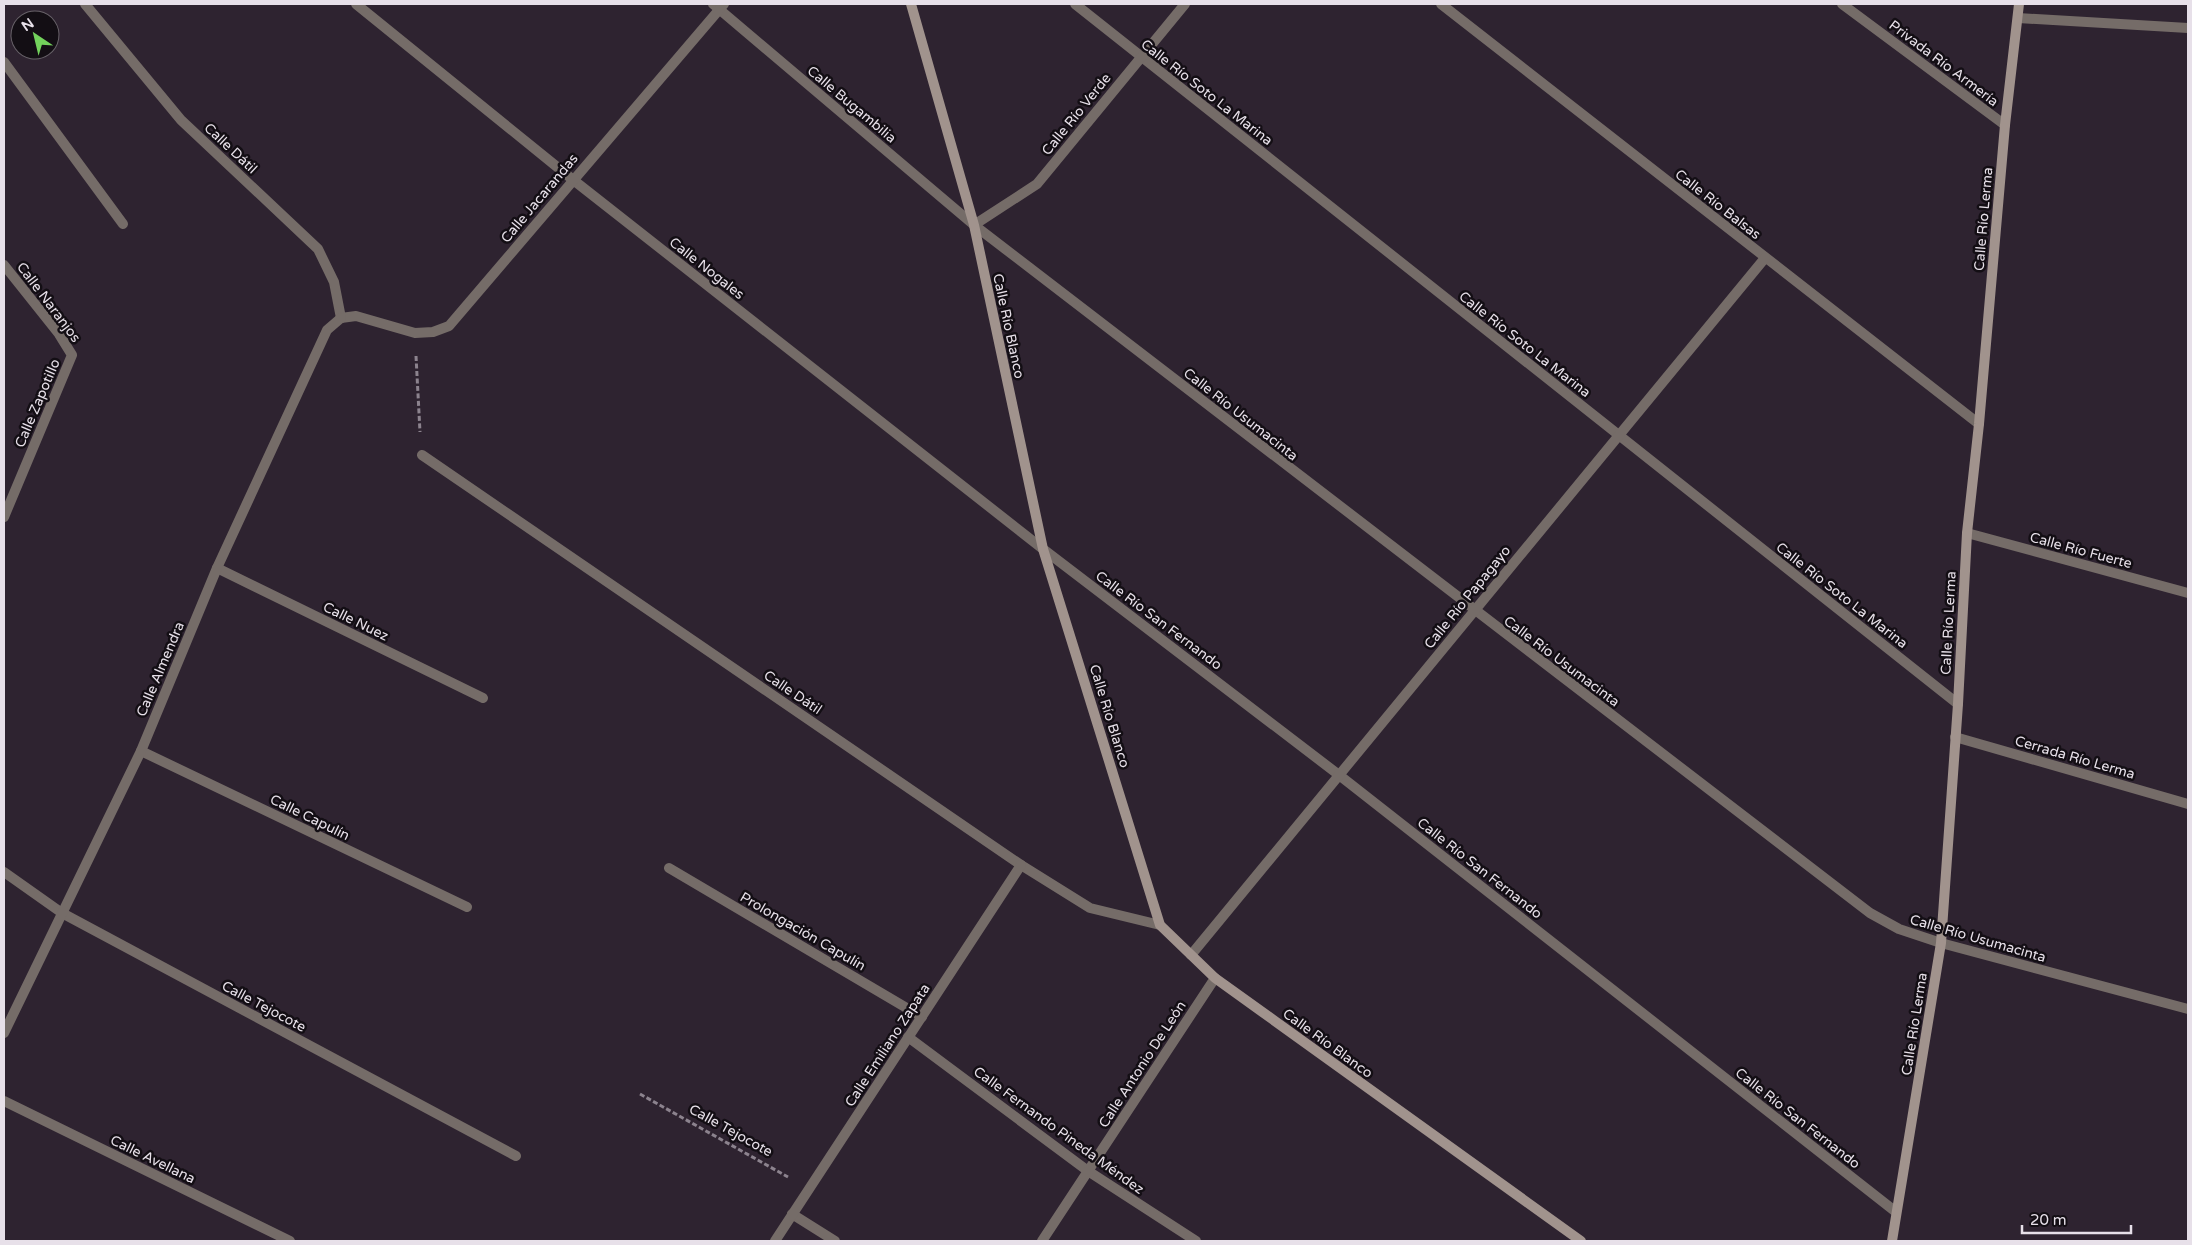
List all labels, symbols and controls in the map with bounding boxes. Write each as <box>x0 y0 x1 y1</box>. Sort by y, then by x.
north arrow <box>10 10 60 60</box>
text: N <box>18 15 37 35</box>
street label: Privada Río Armería <box>1886 17 2002 110</box>
street label: Calle Río Soto La Marina <box>1137 36 1276 149</box>
street label: Calle Bugambilia <box>804 62 900 147</box>
street label: Calle Río Verde <box>1038 70 1115 159</box>
street label: Calle Dátil <box>201 119 261 177</box>
street label: Calle Jacarandas <box>497 150 582 246</box>
street label: Calle Río Balsas <box>1671 166 1764 243</box>
street label: Calle Río Lerma <box>1971 167 1996 271</box>
street label: Calle Nogales <box>666 234 748 303</box>
street label: Calle Naranjos <box>13 259 84 346</box>
street label: Calle Río Blanco <box>989 272 1028 380</box>
street label: Calle Río Soto La Marina <box>1455 288 1594 401</box>
street label: Calle Zapotillo <box>11 356 64 450</box>
street label: Calle Río Usumacinta <box>1180 364 1301 464</box>
street label: Calle Río Fuerte <box>2028 529 2134 572</box>
street label: Calle Río Soto La Marina <box>1772 539 1911 652</box>
street label: Calle Río Papagayo <box>1421 542 1514 652</box>
street label: Calle Río San Fernando <box>1092 567 1225 673</box>
street label: Calle Río Lerma <box>1937 571 1960 675</box>
street label: Calle Nuez <box>320 598 391 645</box>
street label: Calle Río Usumacinta <box>1500 612 1623 711</box>
street label: Calle Almendra <box>133 619 188 719</box>
street label: Calle Río Blanco <box>1086 662 1133 770</box>
street label: Calle Dátil <box>760 667 825 718</box>
street label: Cerrada Río Lerma <box>2013 732 2137 783</box>
street label: Calle Capulín <box>267 791 352 844</box>
street label: Calle Río San Fernando <box>1414 814 1546 922</box>
street label: Prolongación Capulín <box>737 889 869 974</box>
street label: Calle Río Usumacinta <box>1908 911 2048 966</box>
street label: Calle Río Lerma <box>1898 971 1931 1077</box>
street label: Calle Tejocote <box>219 977 309 1036</box>
street label: Calle Emiliano Zapata <box>841 981 934 1110</box>
street label: Calle Antonio De León <box>1095 998 1190 1131</box>
street label: Calle Río Blanco <box>1279 1005 1376 1082</box>
street label: Calle Fernando Pineda Méndez <box>970 1063 1147 1198</box>
street label: Calle Río San Fernando <box>1732 1064 1864 1172</box>
street label: Calle Tejocote <box>686 1101 776 1160</box>
street label: Calle Avellana <box>107 1132 198 1187</box>
scale bar <box>2022 1202 2131 1234</box>
text: 20 m <box>2030 1211 2067 1229</box>

